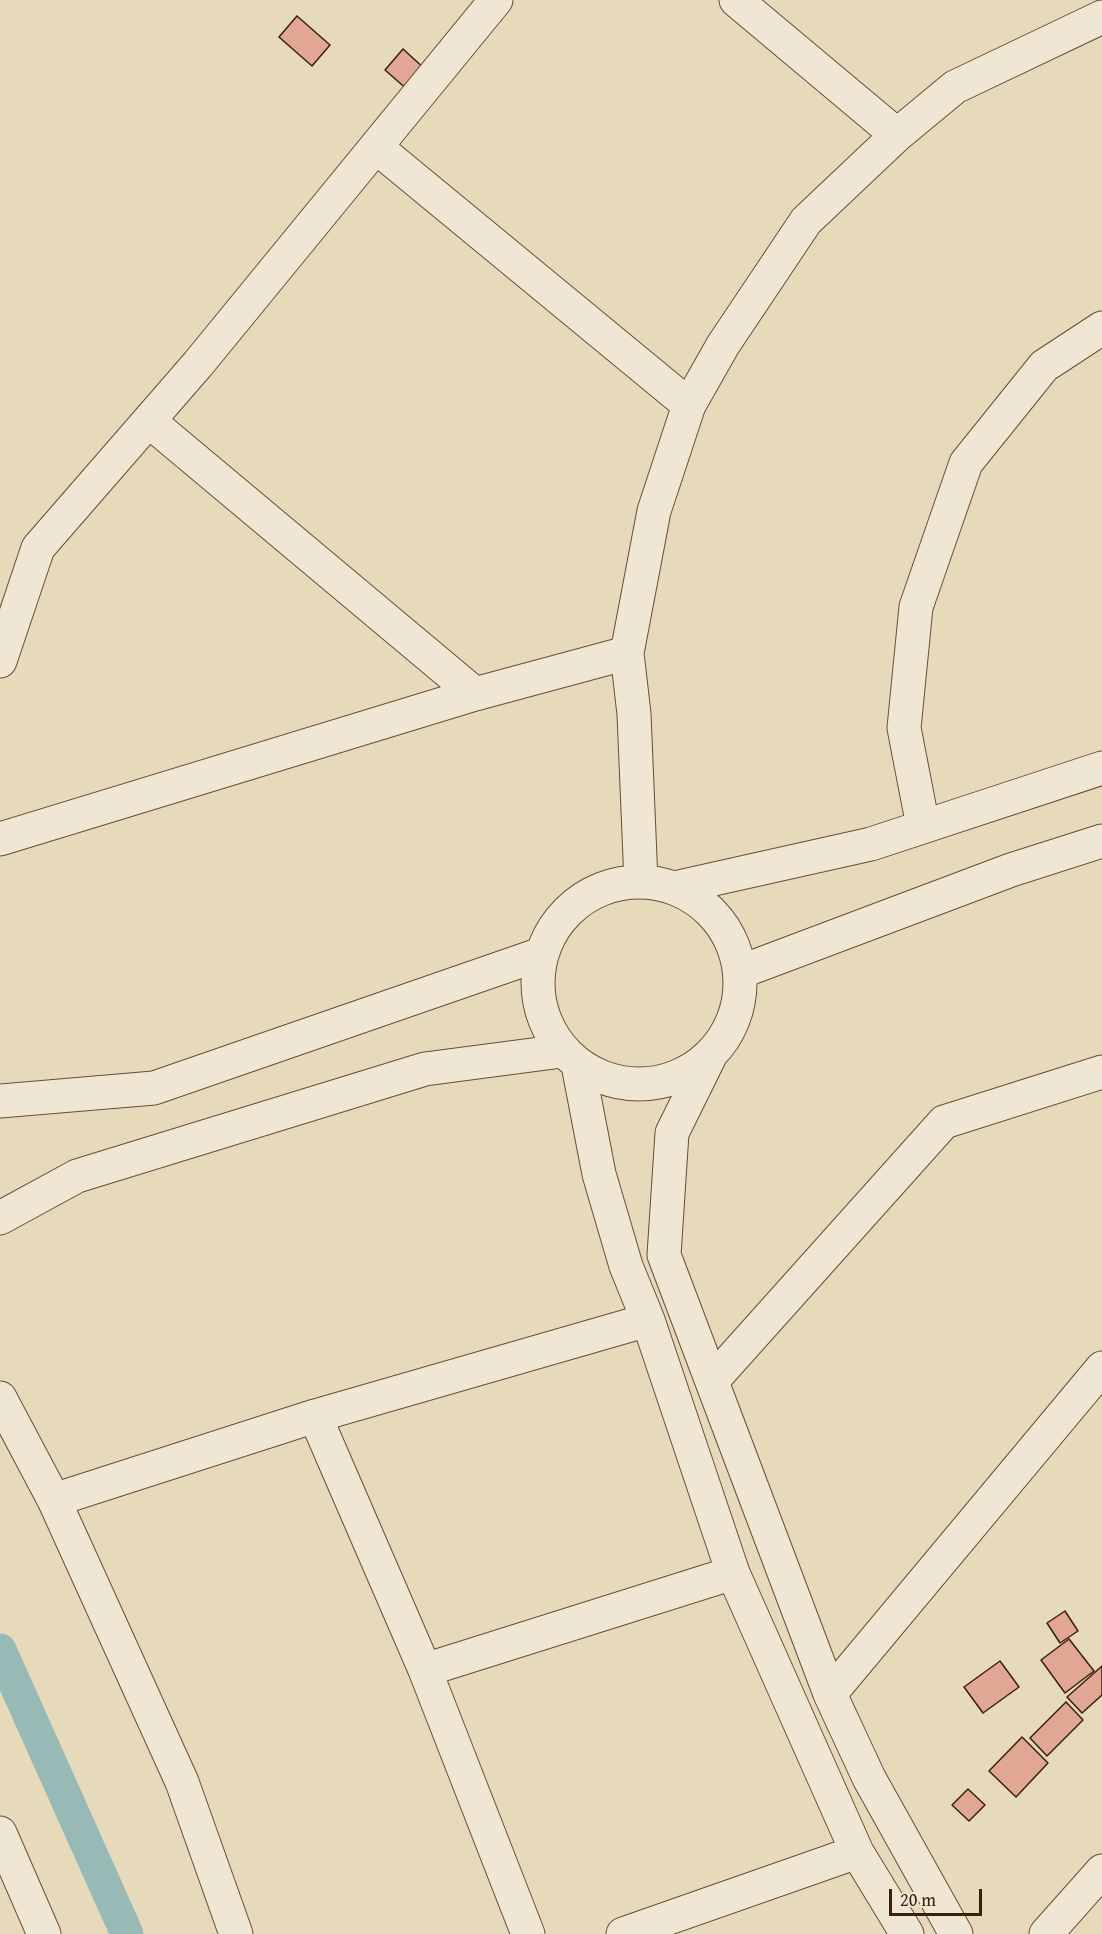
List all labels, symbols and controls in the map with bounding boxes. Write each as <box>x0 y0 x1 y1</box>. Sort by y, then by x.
scale bar <box>892 1877 985 1915</box>
text: 20 m <box>900 1886 936 1913</box>

